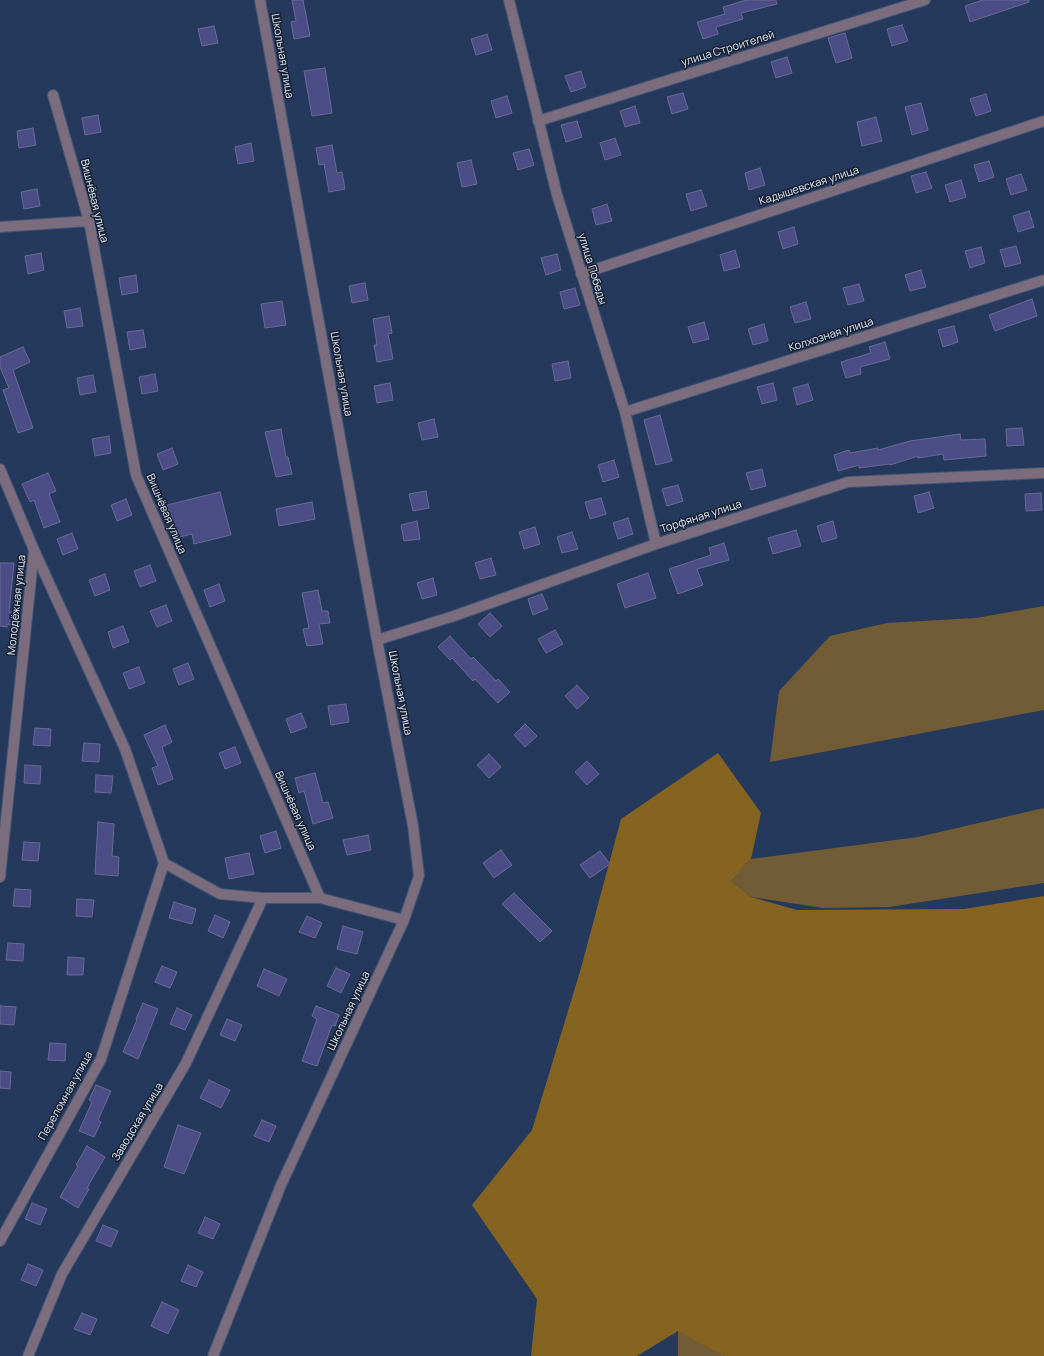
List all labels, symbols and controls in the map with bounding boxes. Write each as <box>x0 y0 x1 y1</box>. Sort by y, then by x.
street label: Школьная улица <box>268 13 296 99</box>
street label: улица Строителей <box>680 29 776 69</box>
street label: Вишнёвая улица <box>77 158 111 244</box>
street label: Кадышевская улица <box>757 164 861 208</box>
street label: улица Победы <box>575 232 609 306</box>
street label: Колхозная улица <box>787 315 875 355</box>
street label: Школьная улица <box>327 331 355 417</box>
street label: Вишнёвая улица <box>143 472 189 556</box>
street label: Торфяная улица <box>659 498 743 536</box>
street label: Молодёжная улица <box>5 554 29 656</box>
street label: Школьная улица <box>385 650 415 736</box>
street label: Вишнёвая улица <box>272 769 318 853</box>
street label: Школьная улица <box>325 969 373 1053</box>
street label: Переломная улица <box>36 1049 96 1143</box>
street label: Заводская улица <box>110 1081 166 1163</box>

